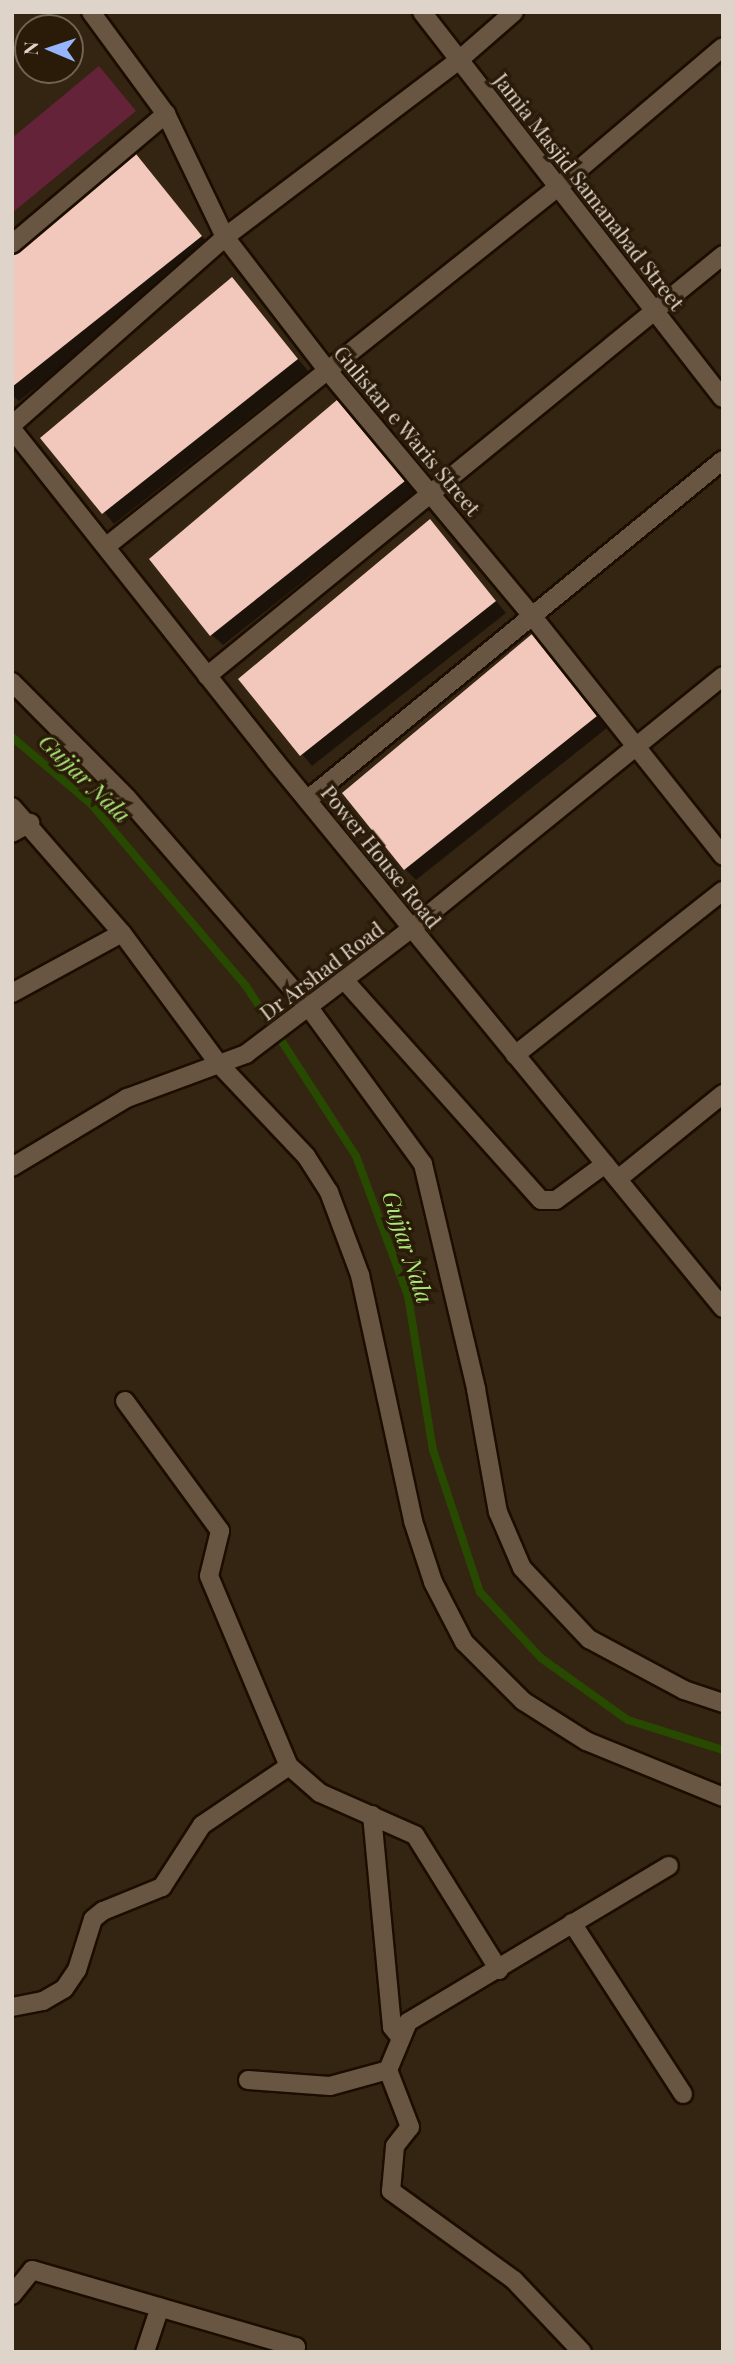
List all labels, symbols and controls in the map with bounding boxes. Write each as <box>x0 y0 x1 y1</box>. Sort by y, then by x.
north arrow <box>14 14 84 84</box>
text: N <box>17 41 43 56</box>
street label: Jamia Masjid Samanabad Street <box>489 67 691 315</box>
street label: Gulistan e Waris Street <box>329 340 487 520</box>
water label: Gujjar Nala <box>34 728 136 828</box>
street label: Power House Road <box>317 779 447 933</box>
street label: Dr Arshad Road <box>254 915 388 1025</box>
water label: Gujjar Nala <box>377 1187 439 1307</box>

